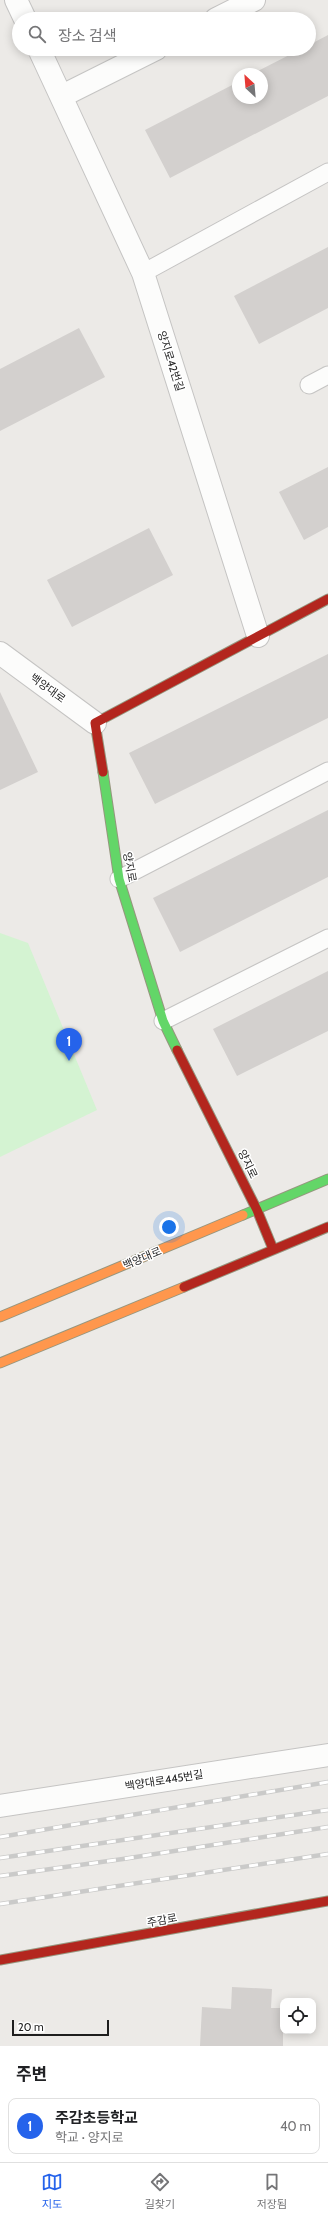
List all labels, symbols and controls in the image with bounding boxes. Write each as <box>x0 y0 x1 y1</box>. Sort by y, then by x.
search box <box>12 12 316 56</box>
icon: search <box>26 23 48 45</box>
text: 장소 검색 <box>58 27 117 45</box>
north arrow <box>232 68 268 104</box>
street label: 양지로42번길 <box>155 329 187 393</box>
street label: 백양대로 <box>28 670 68 706</box>
street label: 양지로 <box>120 851 140 883</box>
pin: 1 <box>56 1028 82 1061</box>
street label: 양지로 <box>235 1147 261 1181</box>
your location <box>159 1217 179 1237</box>
street label: 백양대로 <box>121 1244 163 1272</box>
street label: 백양대로445번길 <box>124 1767 204 1793</box>
street label: 주감로 <box>146 1910 178 1930</box>
map controls <box>280 1998 316 2034</box>
button: locate <box>280 1998 316 2034</box>
scale bar <box>12 2018 109 2037</box>
text: 20 m <box>18 2020 44 2034</box>
text: 주변 <box>16 2064 47 2084</box>
text: 주감초등학교 <box>55 2109 138 2127</box>
text: 1 <box>28 2118 32 2134</box>
text: 40 m <box>280 2118 311 2134</box>
text: 학교 · 양지로 <box>55 2129 124 2145</box>
tab: 지도 <box>41 2171 63 2211</box>
tab: 길찾기 <box>145 2171 175 2211</box>
tab: 저장됨 <box>257 2171 287 2211</box>

